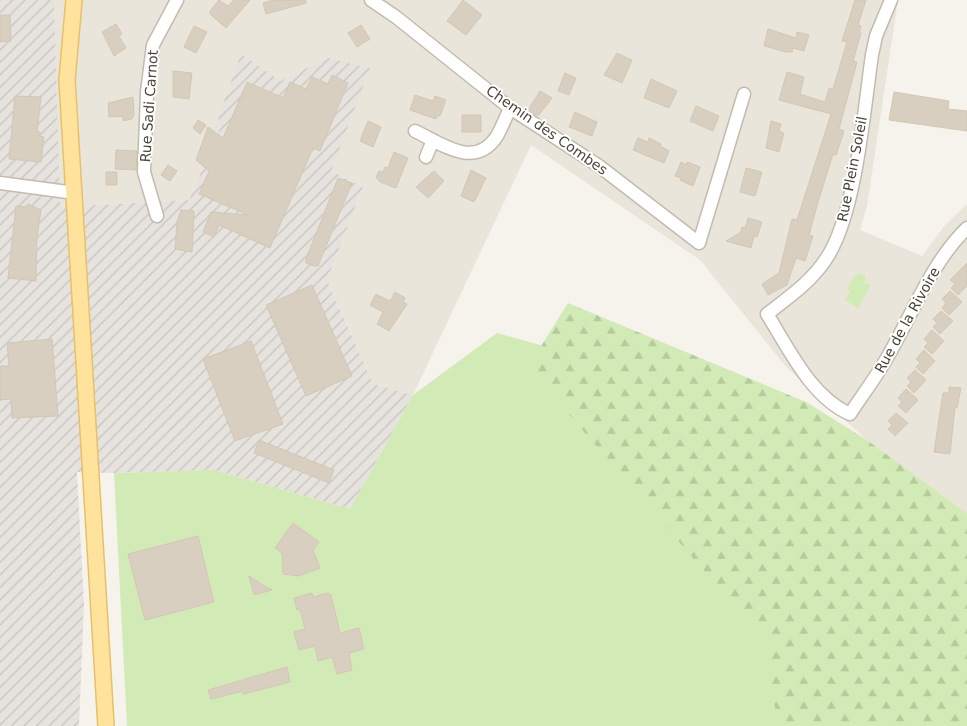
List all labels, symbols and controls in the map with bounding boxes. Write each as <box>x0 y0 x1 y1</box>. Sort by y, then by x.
street label: Rue Sadi Carnot <box>137 49 161 163</box>
street label: Chemin des Combes <box>483 82 611 178</box>
street label: Rue Plein Soleil <box>834 115 870 223</box>
street label: Rue de la Rivoire <box>871 264 943 376</box>

